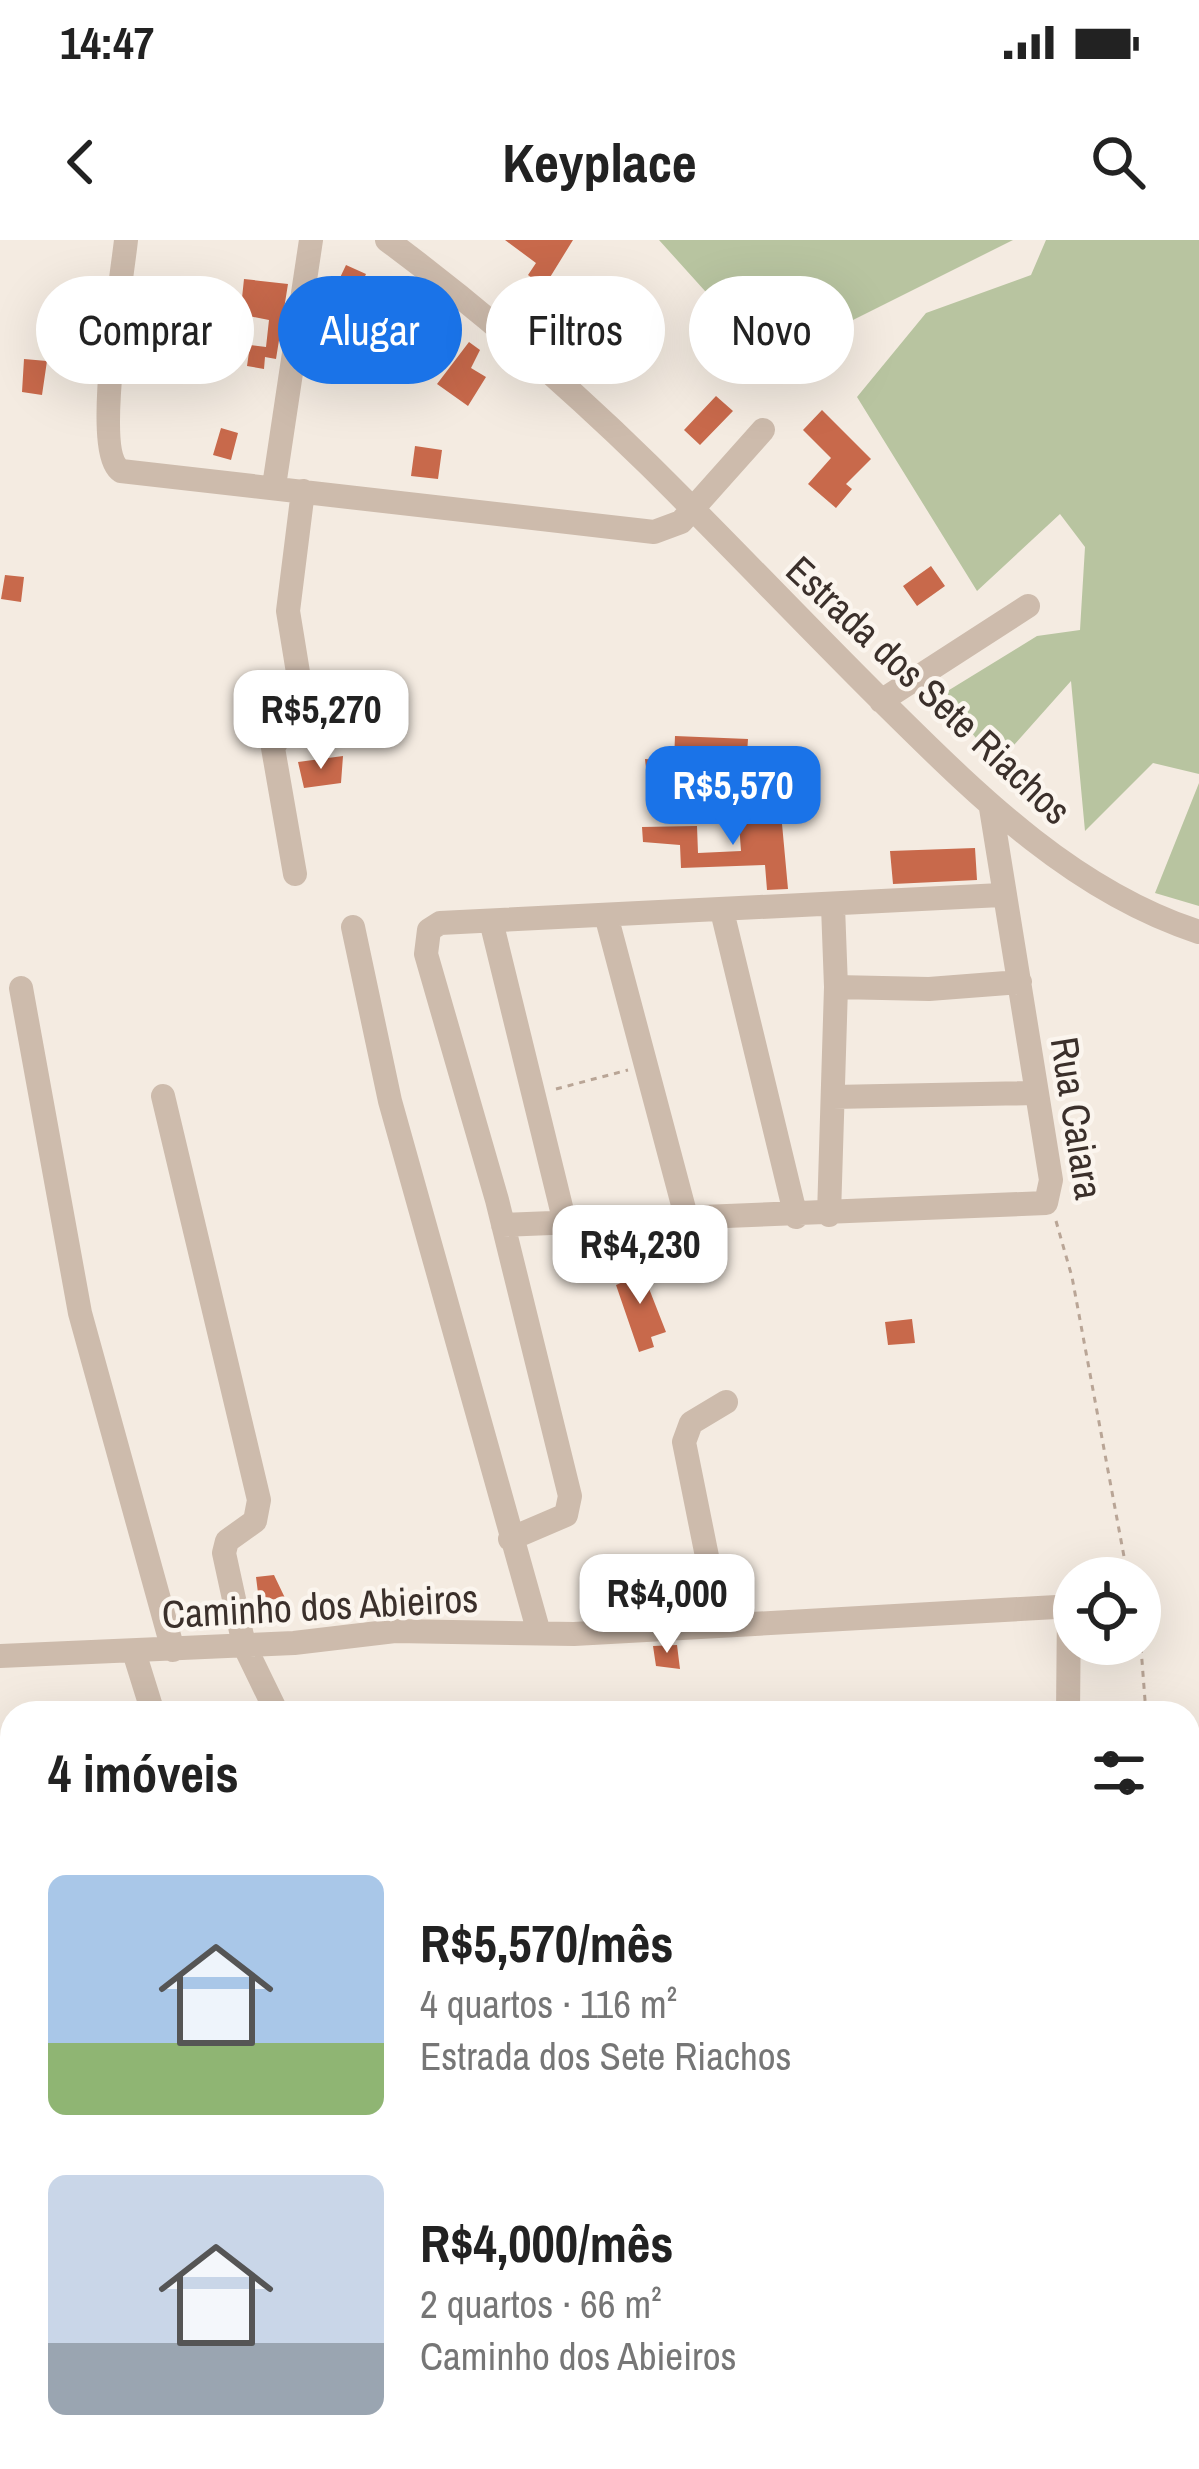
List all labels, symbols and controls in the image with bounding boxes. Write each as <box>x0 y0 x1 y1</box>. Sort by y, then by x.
text: 14:47 <box>60 12 154 73</box>
text: Keyplace <box>502 126 697 199</box>
icon: back <box>48 129 114 195</box>
icon: search <box>1085 129 1151 195</box>
chip: Comprar <box>36 276 254 384</box>
chip: Alugar <box>278 276 462 384</box>
chip: Filtros <box>486 276 665 384</box>
chip: Novo <box>689 276 854 384</box>
street label: Estrada dos Sete Riachos <box>775 544 1083 836</box>
pin: R$5,270 <box>210 670 432 772</box>
text: R$5,270 <box>261 683 381 735</box>
pin: R$5,570 <box>622 746 844 848</box>
text: R$5,570 <box>673 759 793 811</box>
street label: Rua Caiara <box>1039 1033 1116 1203</box>
pin: R$4,230 <box>529 1205 751 1307</box>
text: R$4,230 <box>580 1218 700 1270</box>
pin: R$4,000 <box>556 1554 778 1656</box>
map controls <box>1053 1557 1161 1665</box>
button: locate <box>1053 1557 1161 1665</box>
text: R$4,000 <box>607 1567 727 1619</box>
street label: Caminho dos Abieiros <box>161 1572 479 1640</box>
text: 4 imóveis <box>48 1739 239 1808</box>
icon: filters <box>1086 1740 1152 1806</box>
text: R$5,570/mês <box>420 1909 673 1978</box>
icon: home <box>144 1923 288 2067</box>
text: 4 quartos · 116 m² <box>420 1978 677 2030</box>
text: Estrada dos Sete Riachos <box>420 2030 792 2082</box>
text: R$4,000/mês <box>420 2209 673 2278</box>
icon: home <box>144 2223 288 2367</box>
text: 2 quartos · 66 m² <box>420 2278 662 2330</box>
text: Caminho dos Abieiros <box>420 2330 736 2382</box>

